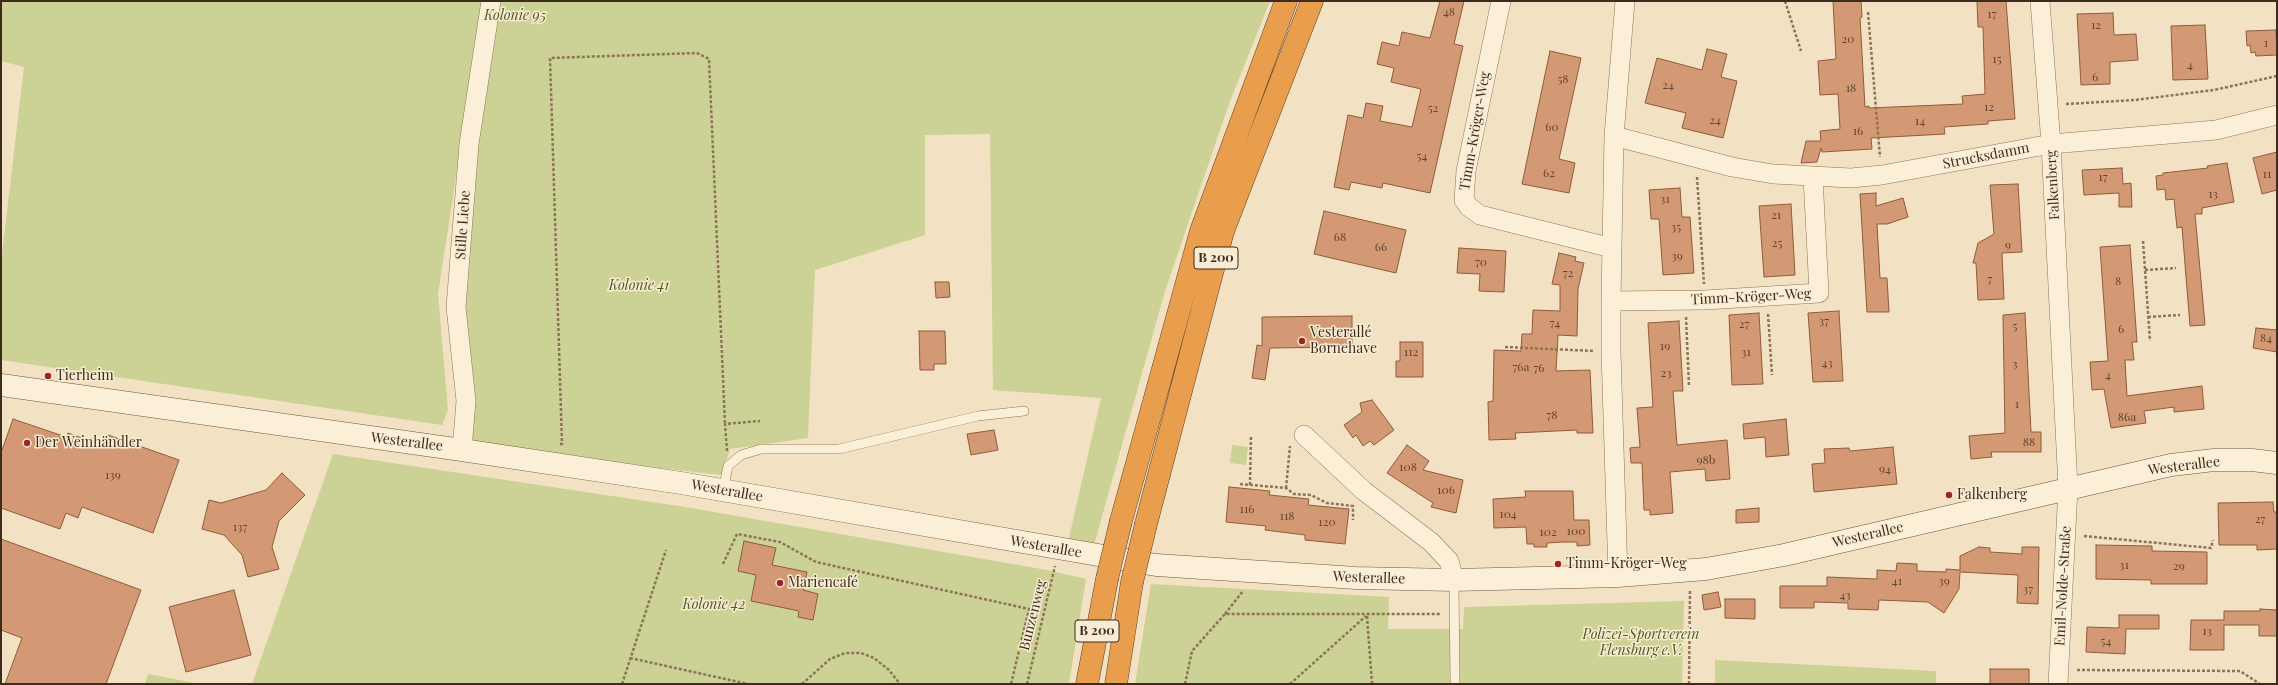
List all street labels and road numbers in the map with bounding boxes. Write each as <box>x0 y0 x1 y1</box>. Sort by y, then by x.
street label: Timm-Kröger-Weg <box>1456 70 1494 192</box>
street label: Strucksdamm <box>1941 139 2031 173</box>
street label: Falkenberg <box>2043 150 2063 220</box>
street label: Stille Liebe <box>452 190 474 260</box>
road number: B 200 <box>1194 247 1238 269</box>
street label: Timm-Kröger-Weg <box>1690 285 1812 309</box>
street label: Westerallee <box>370 429 444 455</box>
street label: Westerallee <box>2147 453 2221 479</box>
street label: Westerallee <box>690 476 764 506</box>
street label: Westerallee <box>1831 519 1905 551</box>
street label: Emil-Nolde-Straße <box>2051 526 2075 646</box>
street label: Westerallee <box>1009 532 1083 562</box>
street label: Westerallee <box>1333 568 1405 588</box>
street label: Bunzenweg <box>1016 578 1050 652</box>
road number: B 200 <box>1075 620 1119 642</box>

